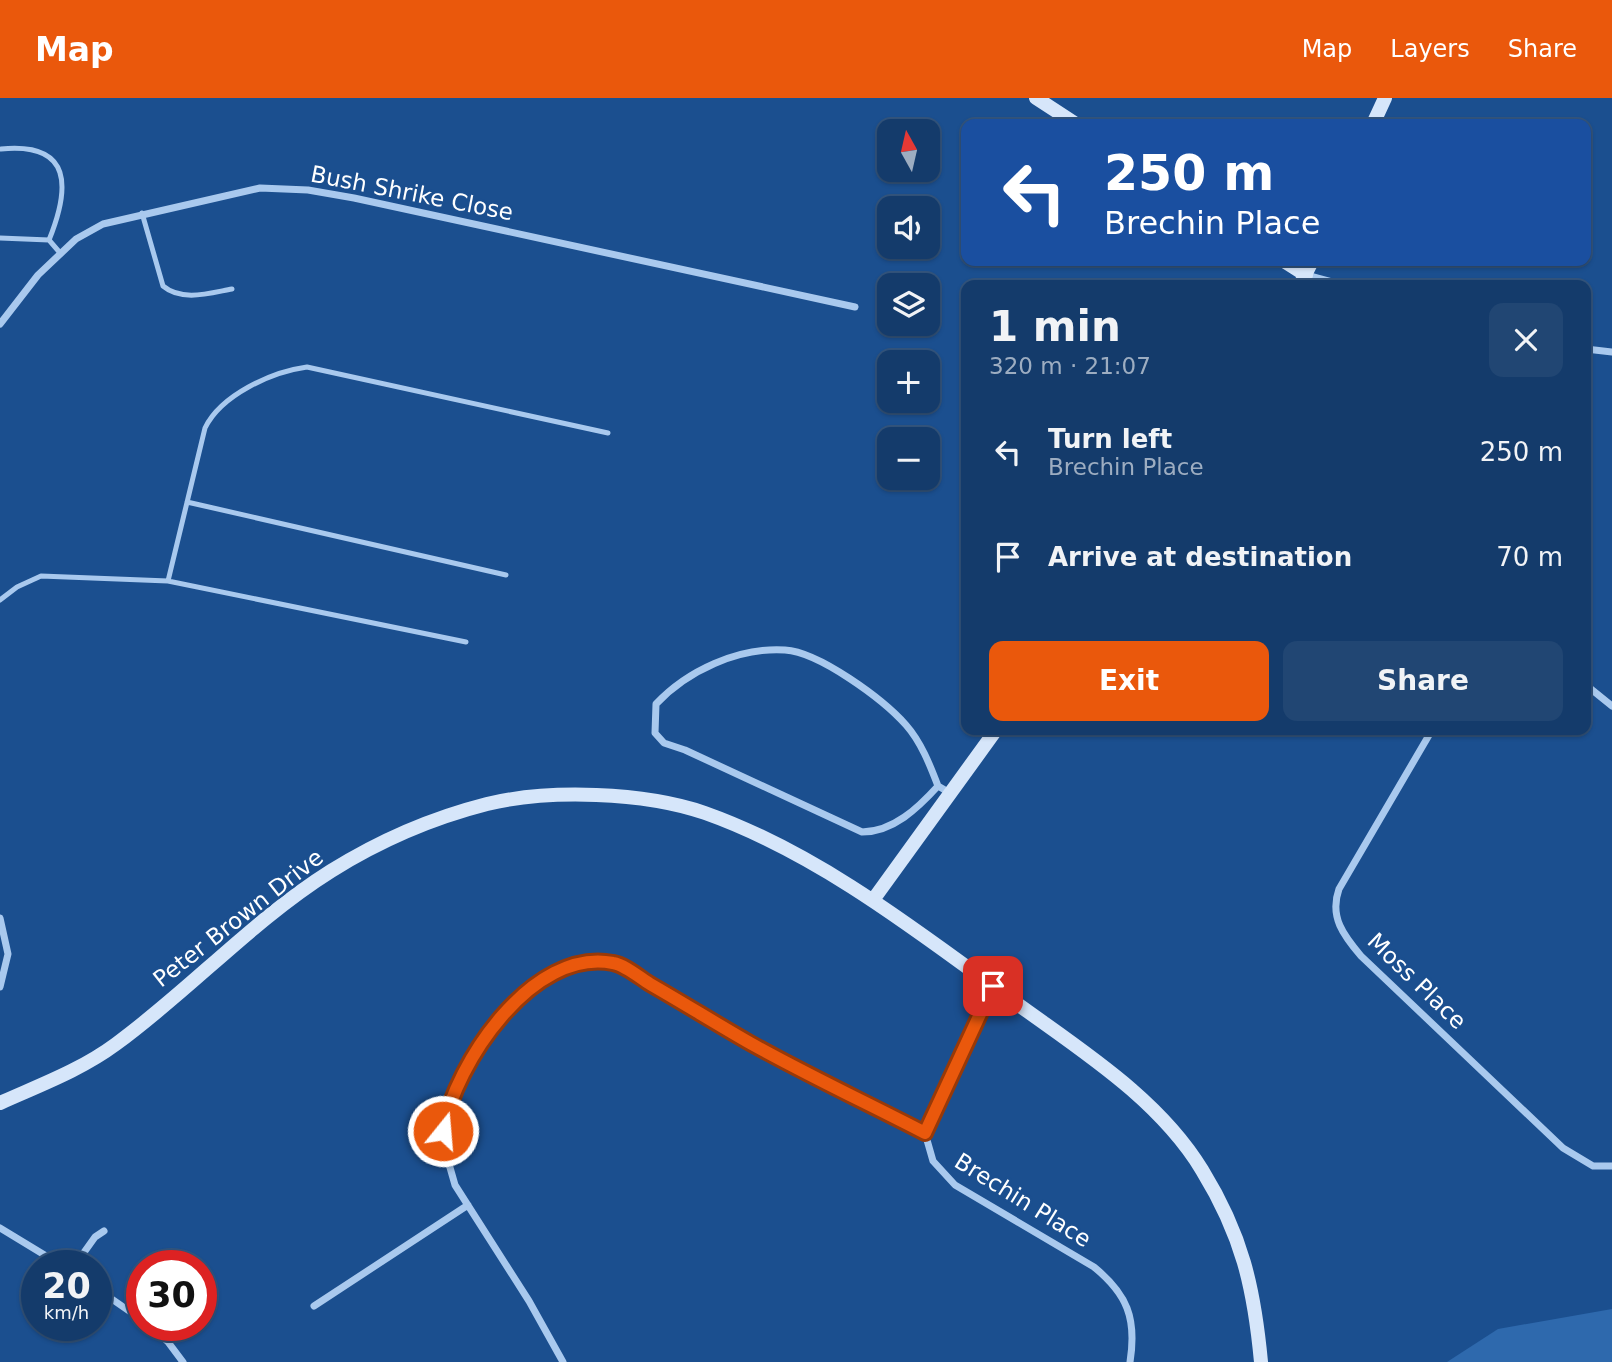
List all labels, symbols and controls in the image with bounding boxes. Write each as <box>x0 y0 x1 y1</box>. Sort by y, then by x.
text: Map <box>35 30 114 69</box>
text: Map <box>1302 35 1352 63</box>
text: Layers <box>1390 35 1470 63</box>
text: Share <box>1508 35 1577 63</box>
north arrow <box>877 119 940 182</box>
map controls <box>877 119 940 490</box>
text: 250 m <box>1104 145 1274 202</box>
icon: left <box>989 147 1080 238</box>
street label: Bush Shrike Close <box>308 161 516 225</box>
button: sound <box>877 196 940 259</box>
text: Brechin Place <box>1104 204 1320 242</box>
button: layers <box>877 273 940 336</box>
text: 1 min <box>989 302 1121 351</box>
button: close <box>1489 303 1563 377</box>
button: + <box>877 350 940 413</box>
text: 320 m · 21:07 <box>989 353 1151 379</box>
text: Turn left <box>1048 424 1172 454</box>
button: − <box>877 427 940 490</box>
icon: left <box>989 433 1027 471</box>
text: 250 m <box>1480 437 1563 467</box>
text: Brechin Place <box>1048 454 1204 480</box>
icon: arrive <box>989 538 1027 576</box>
text: Arrive at destination <box>1048 542 1352 572</box>
text: 70 m <box>1496 542 1563 572</box>
button: Exit <box>989 641 1269 721</box>
button: Share <box>1283 641 1563 721</box>
street label: Peter Brown Drive <box>148 844 328 992</box>
street label: Moss Place <box>1363 928 1471 1034</box>
pin <box>963 956 1023 1016</box>
icon: arrive <box>974 967 1012 1005</box>
position arrow <box>406 1094 480 1168</box>
street label: Brechin Place <box>950 1148 1096 1252</box>
speed limit sign: 30 <box>126 1250 217 1341</box>
text: 20 <box>42 1266 91 1306</box>
text: km/h <box>44 1302 89 1323</box>

